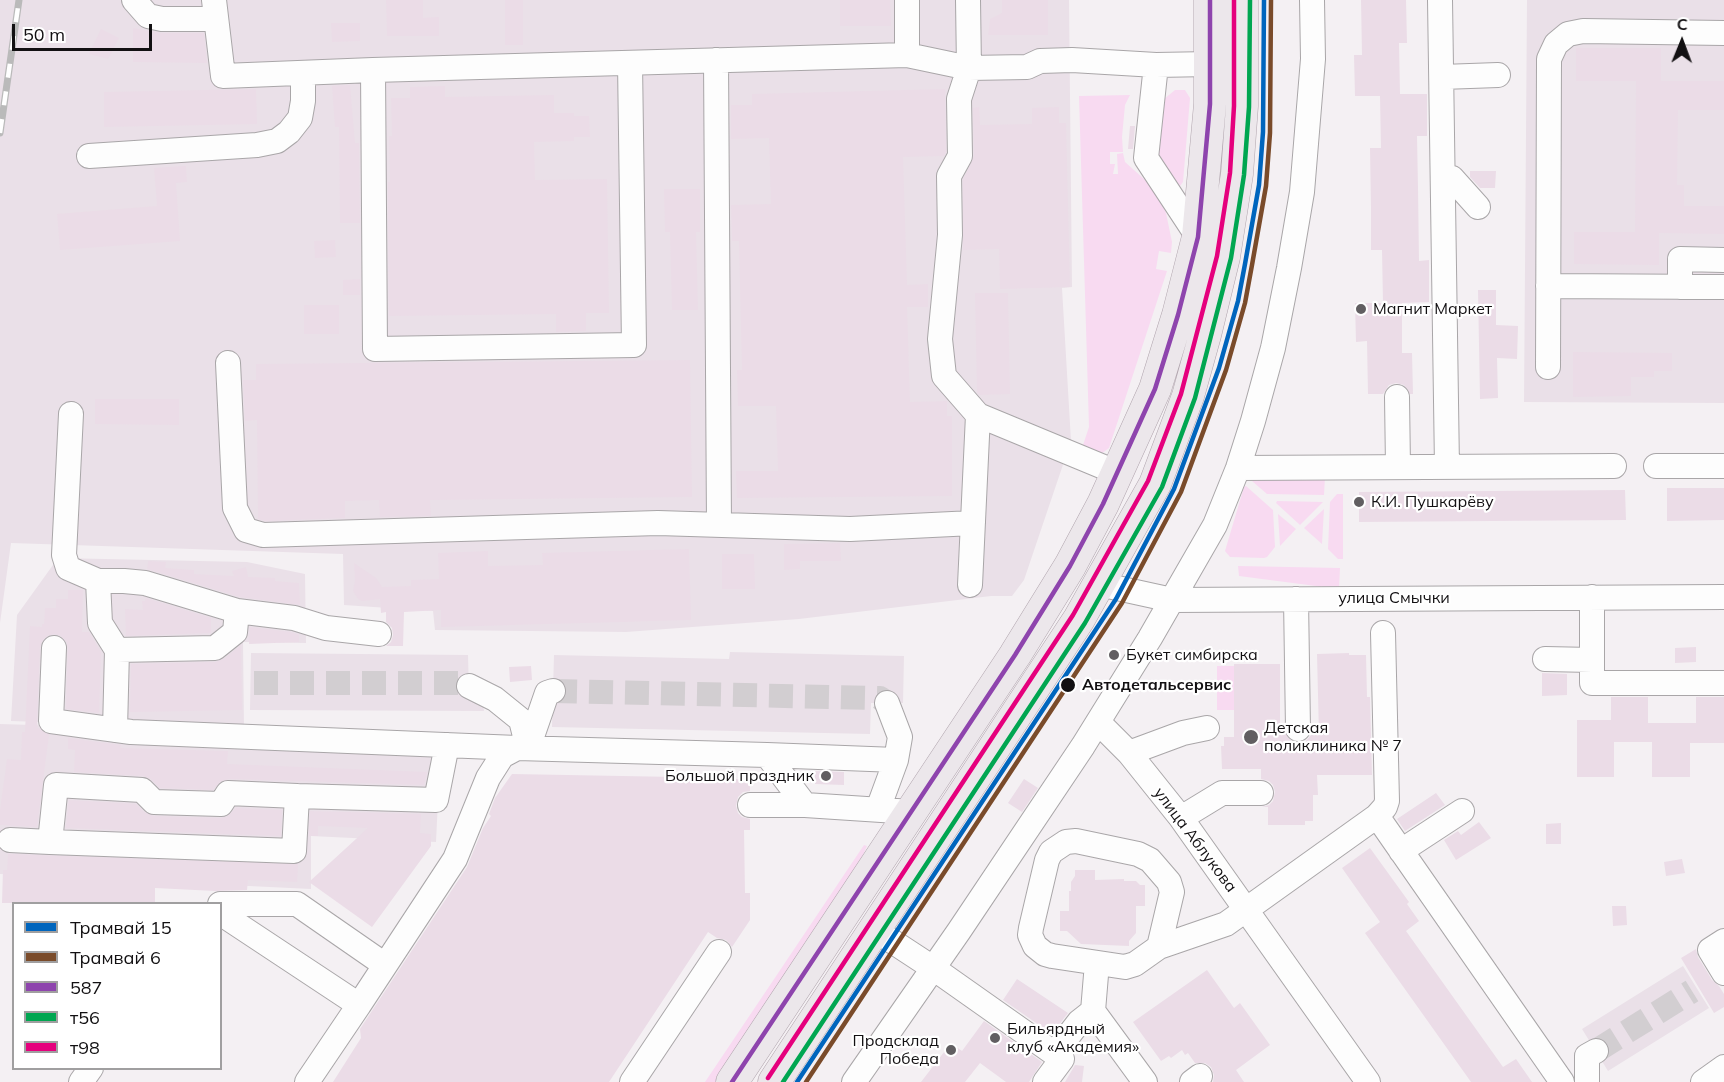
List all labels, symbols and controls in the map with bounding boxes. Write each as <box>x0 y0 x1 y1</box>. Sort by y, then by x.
scale bar <box>15 12 154 50</box>
north arrow <box>1652 12 1712 72</box>
text: С <box>1677 14 1688 34</box>
text: 50 m <box>23 23 65 46</box>
place label: Магнит Маркет <box>1373 299 1492 319</box>
marker: Магнит Маркет <box>1354 302 1368 316</box>
place label: К.И. Пушкарёву <box>1371 492 1494 512</box>
marker: К.И. Пушкарёву <box>1352 495 1366 509</box>
street label: улица Смычки <box>1338 588 1450 608</box>
place label: Букет симбирска <box>1126 645 1258 665</box>
marker: Букет симбирска <box>1107 648 1121 662</box>
place label: Автодетальсервис <box>1082 675 1231 695</box>
marker: Автодетальсервис <box>1059 676 1077 694</box>
place label: Детская поликлиника № 7 <box>1264 718 1402 756</box>
marker: Детская поликлиника № 7 <box>1242 728 1260 746</box>
place label: Большой праздник <box>665 766 814 786</box>
marker: Большой праздник <box>819 769 833 783</box>
street label: улица Аблукова <box>1149 784 1241 896</box>
legend <box>12 902 222 1070</box>
text: Трамвай 15 <box>70 916 172 939</box>
text: Трамвай 6 <box>70 946 161 969</box>
text: 587 <box>70 976 102 999</box>
text: т56 <box>70 1006 100 1029</box>
place label: Бильярдный клуб «Академия» <box>1007 1019 1139 1057</box>
place label: Продсклад Победа <box>852 1031 939 1069</box>
marker: Бильярдный клуб «Академия» <box>988 1031 1002 1045</box>
text: т98 <box>70 1036 100 1059</box>
marker: Продсклад Победа <box>944 1043 958 1057</box>

